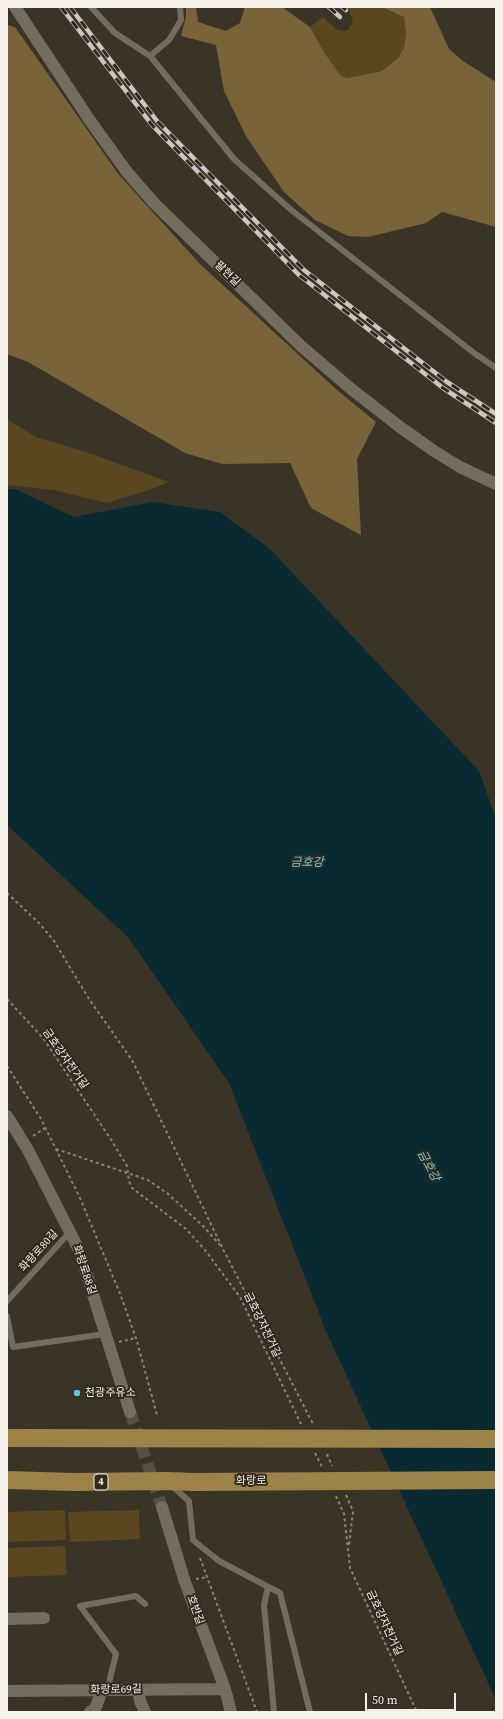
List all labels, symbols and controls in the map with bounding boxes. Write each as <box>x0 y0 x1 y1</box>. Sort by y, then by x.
street label: 팔현길 <box>211 259 243 289</box>
water label: 금호강 <box>290 856 324 870</box>
street label: 금호강자전거길 <box>39 1026 91 1092</box>
water label: 금호강 <box>414 1148 442 1184</box>
street label: 화랑로80길 <box>17 1227 61 1275</box>
street label: 화랑로88길 <box>69 1244 99 1296</box>
street label: 금호강자전거길 <box>241 1290 283 1360</box>
place label: 천광주유소 <box>85 1386 136 1400</box>
marker: 천광주유소 <box>72 1388 82 1398</box>
road number: 4 <box>94 1474 108 1490</box>
street label: 화랑로 <box>236 1474 266 1488</box>
street label: 금호강자전거길 <box>363 1588 405 1658</box>
street label: 호반길 <box>184 1593 206 1627</box>
street label: 화랑로69길 <box>90 1683 142 1697</box>
scale bar <box>367 1685 458 1711</box>
text: 50 m <box>372 1692 398 1708</box>

